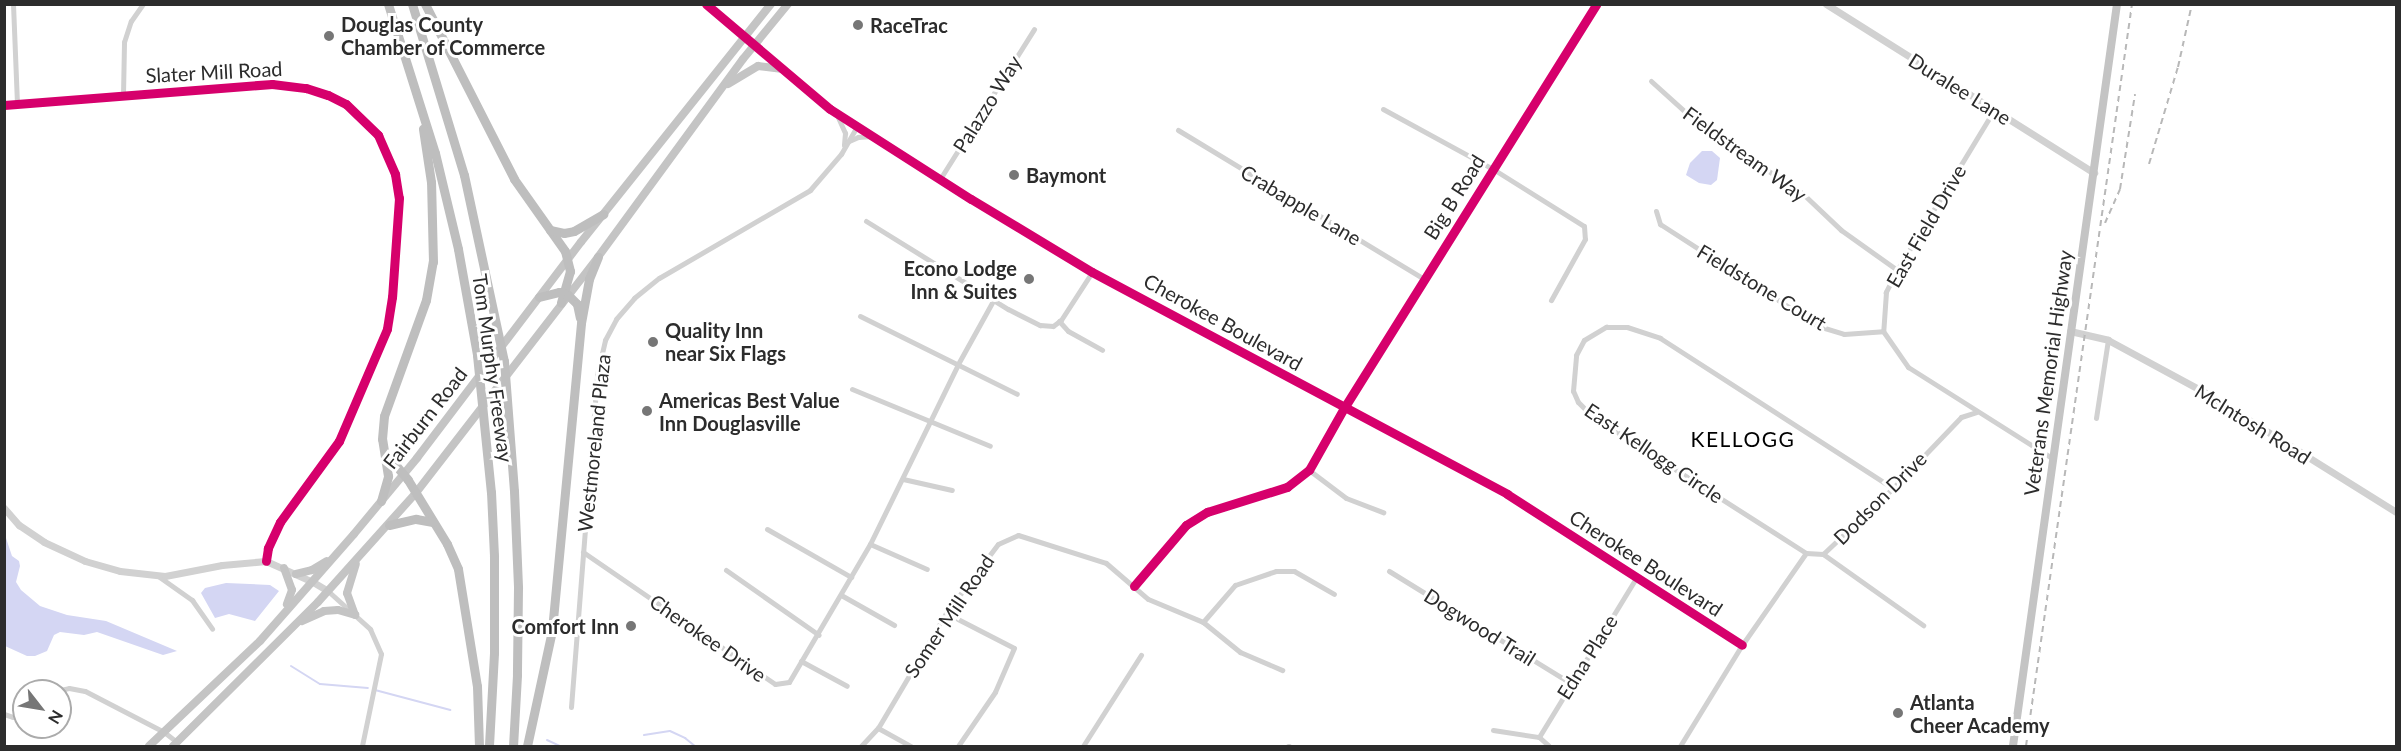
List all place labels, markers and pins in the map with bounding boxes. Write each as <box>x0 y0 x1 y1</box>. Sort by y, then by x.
place label: Douglas County Chamber of Commerce <box>341 13 546 60</box>
place label: RaceTrac <box>870 13 948 37</box>
marker: RaceTrac <box>851 18 865 32</box>
marker: Douglas County Chamber of Commerce <box>322 29 336 43</box>
place label: Baymont <box>1026 163 1106 187</box>
marker: Baymont <box>1007 168 1021 182</box>
place label: Econo Lodge Inn & Suites <box>904 256 1017 303</box>
marker: Econo Lodge Inn & Suites <box>1022 272 1036 286</box>
place label: Quality Inn near Six Flags <box>665 318 786 365</box>
marker: Quality Inn near Six Flags <box>646 335 660 349</box>
place label: Americas Best Value Inn Douglasville <box>659 388 841 435</box>
marker: Americas Best Value Inn Douglasville <box>640 404 654 418</box>
place label: Comfort Inn <box>511 614 619 638</box>
marker: Comfort Inn <box>624 619 638 633</box>
place label: Atlanta Cheer Academy <box>1910 690 2051 737</box>
marker: Atlanta Cheer Academy <box>1891 706 1905 720</box>

